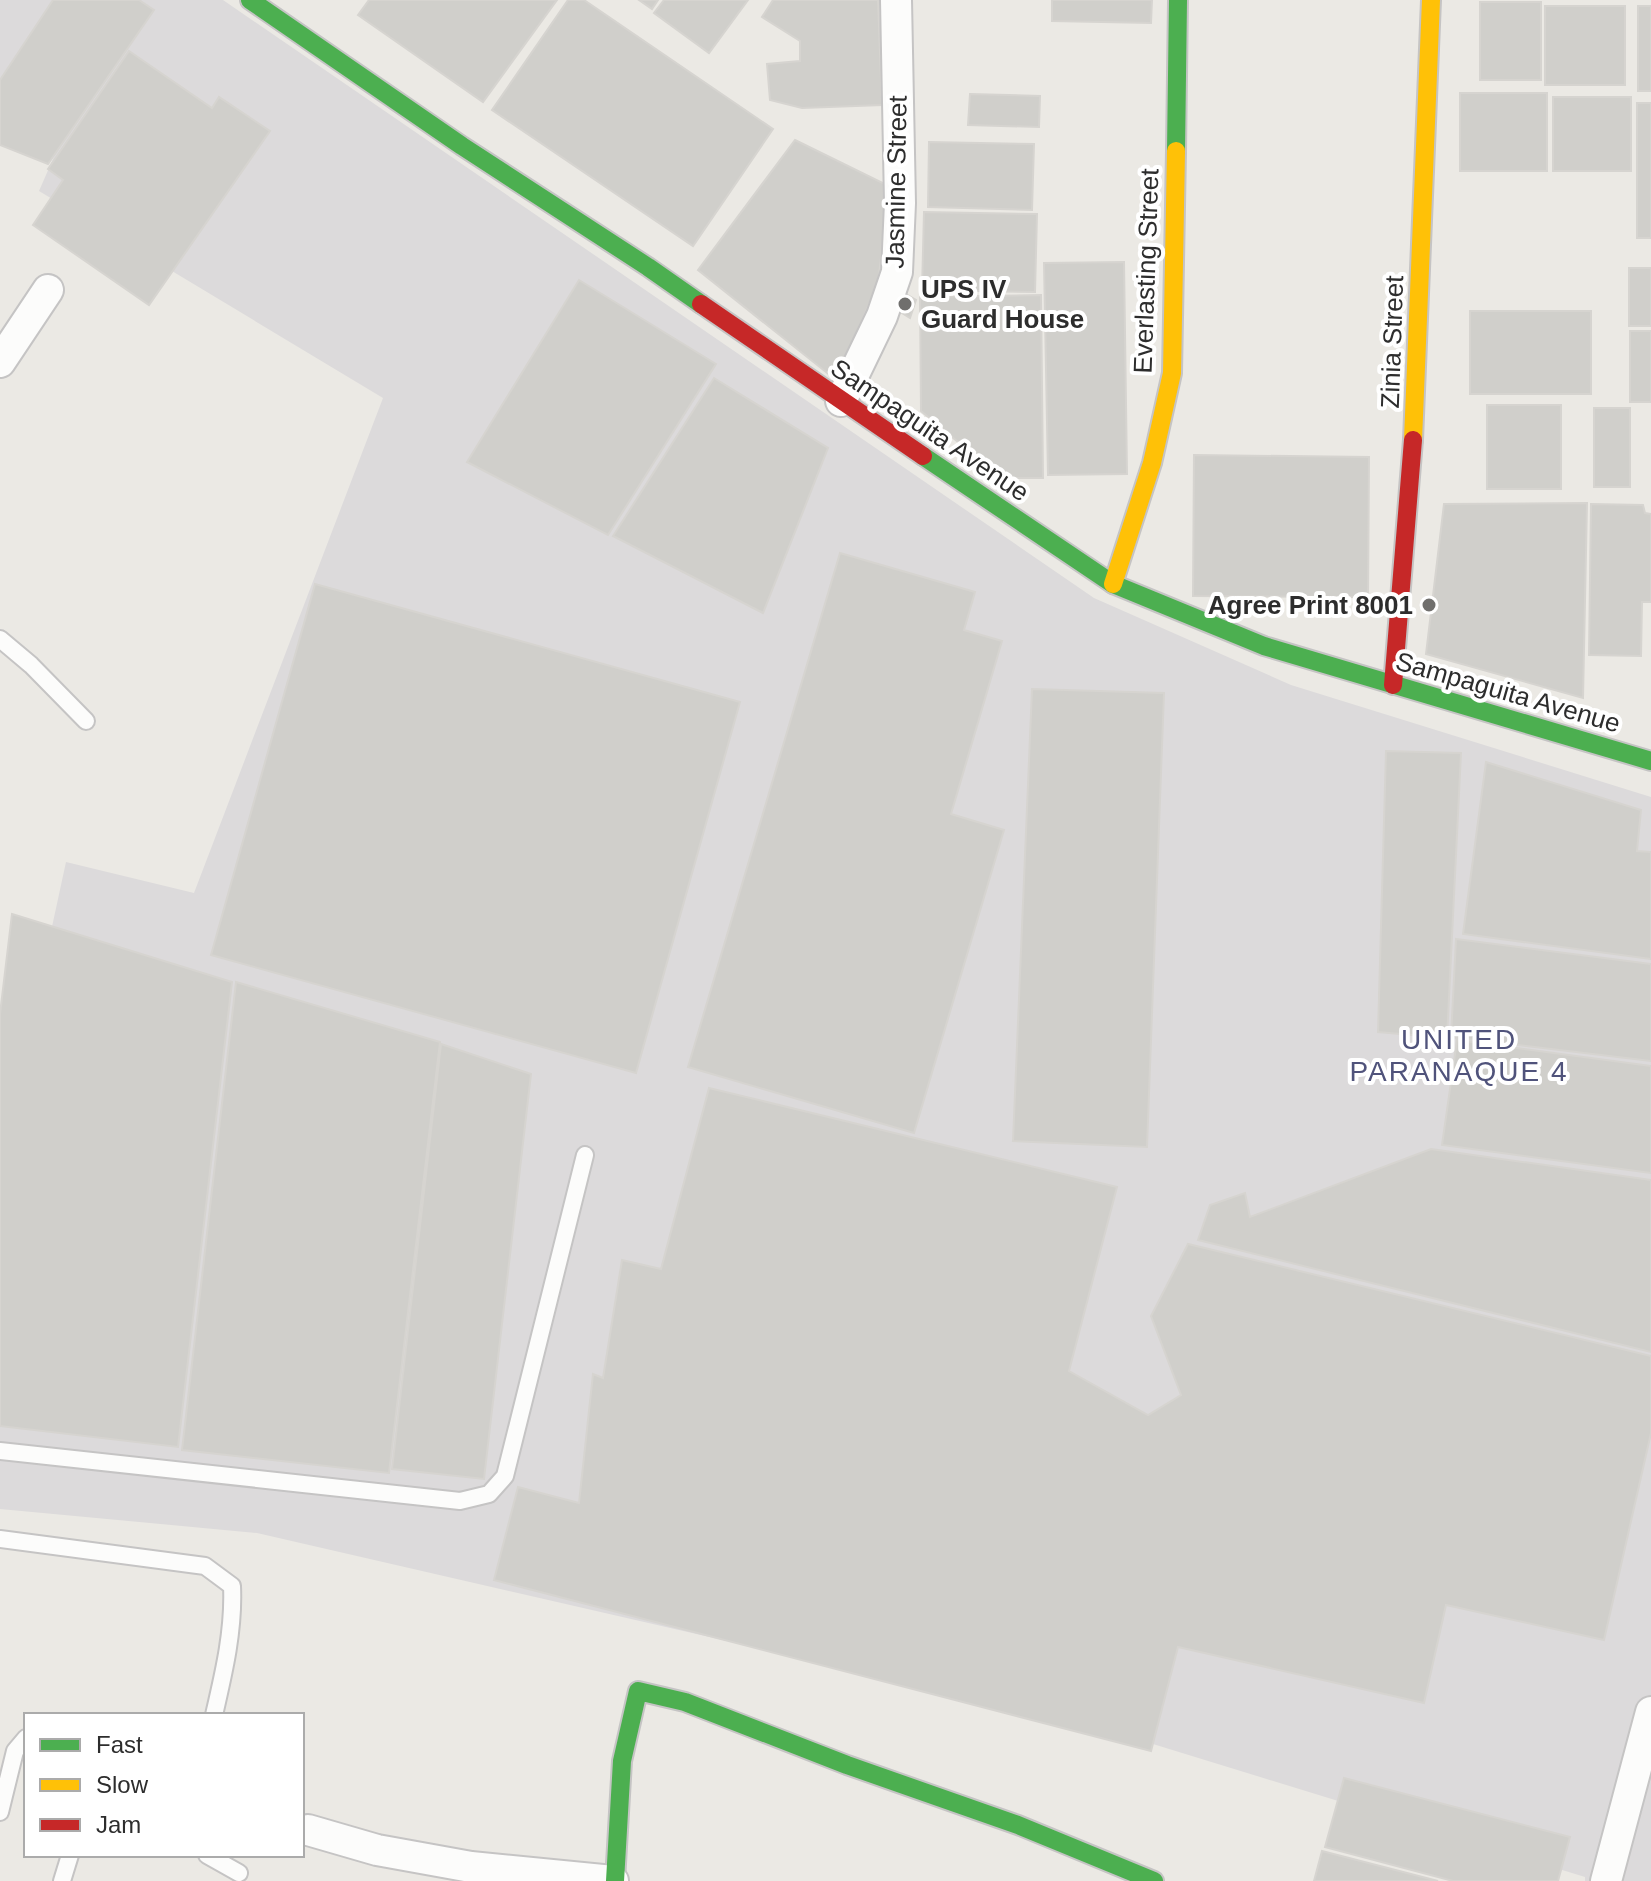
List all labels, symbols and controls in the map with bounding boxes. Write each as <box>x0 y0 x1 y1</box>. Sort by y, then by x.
street label: Jasmine Street <box>879 94 913 269</box>
street label: Everlasting Street <box>1127 167 1165 374</box>
place label: UPS IV Guard House <box>921 274 1084 334</box>
street label: Zinia Street <box>1375 274 1409 409</box>
marker: UPS IV Guard House <box>896 295 914 313</box>
street label: Sampaguita Avenue <box>825 353 1035 507</box>
place label: Agree Print 8001 <box>1208 590 1413 620</box>
marker: Agree Print 8001 <box>1420 596 1438 614</box>
street label: Sampaguita Avenue <box>1392 646 1624 738</box>
district label: UNITED PARANAQUE 4 <box>1349 1024 1569 1087</box>
legend <box>24 1713 304 1857</box>
text: Fast <box>96 1731 143 1758</box>
text: Slow <box>96 1771 149 1798</box>
text: Jam <box>96 1811 141 1838</box>

